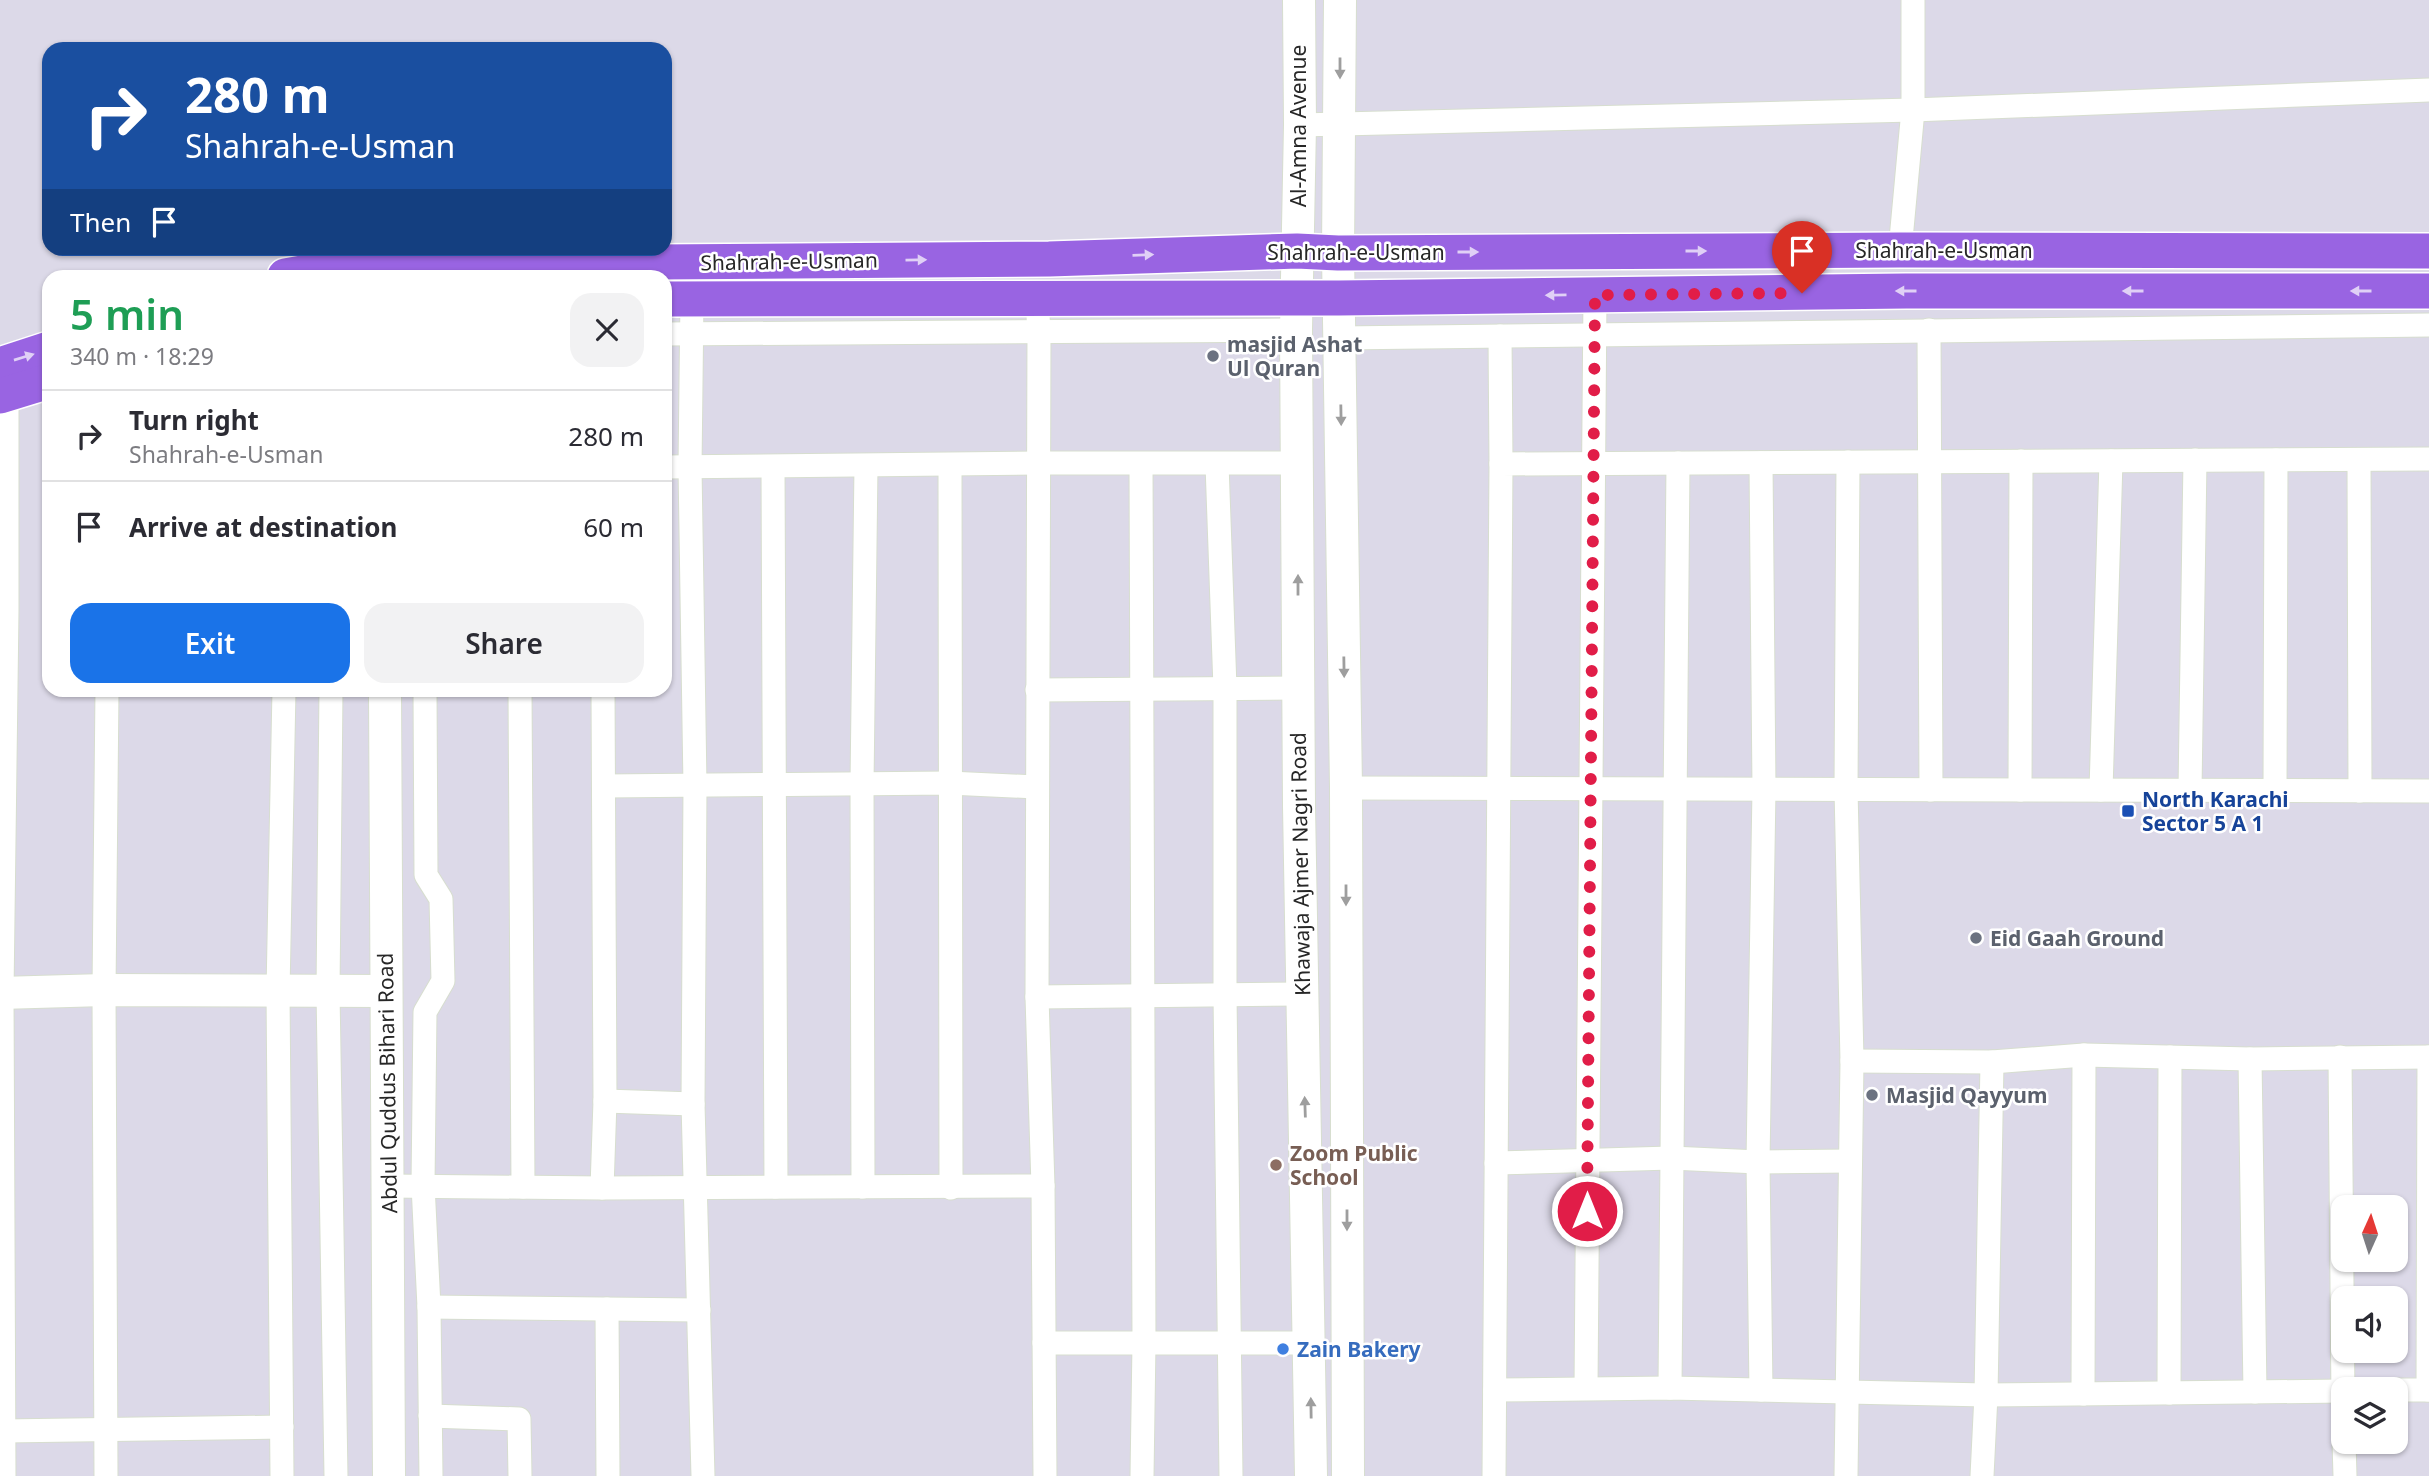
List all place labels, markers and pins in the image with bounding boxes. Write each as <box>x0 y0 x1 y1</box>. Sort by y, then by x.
pin <box>1772 221 1832 293</box>
place label: masjid Ashat Ul Quran <box>1227 330 1362 382</box>
marker: masjid Ashat Ul Quran <box>1205 348 1221 364</box>
place label: North Karachi Sector 5 A 1 <box>2142 785 2289 837</box>
marker: North Karachi Sector 5 A 1 <box>2120 803 2136 819</box>
place label: Eid Gaah Ground <box>1990 924 2164 952</box>
marker: Eid Gaah Ground <box>1968 930 1984 946</box>
place label: Masjid Qayyum <box>1886 1081 2048 1109</box>
marker: Masjid Qayyum <box>1864 1087 1880 1103</box>
place label: Zoom Public School <box>1290 1139 1418 1191</box>
marker: Zoom Public School <box>1268 1157 1284 1173</box>
place label: Zain Bakery <box>1297 1335 1421 1363</box>
marker: Zain Bakery <box>1275 1341 1291 1357</box>

